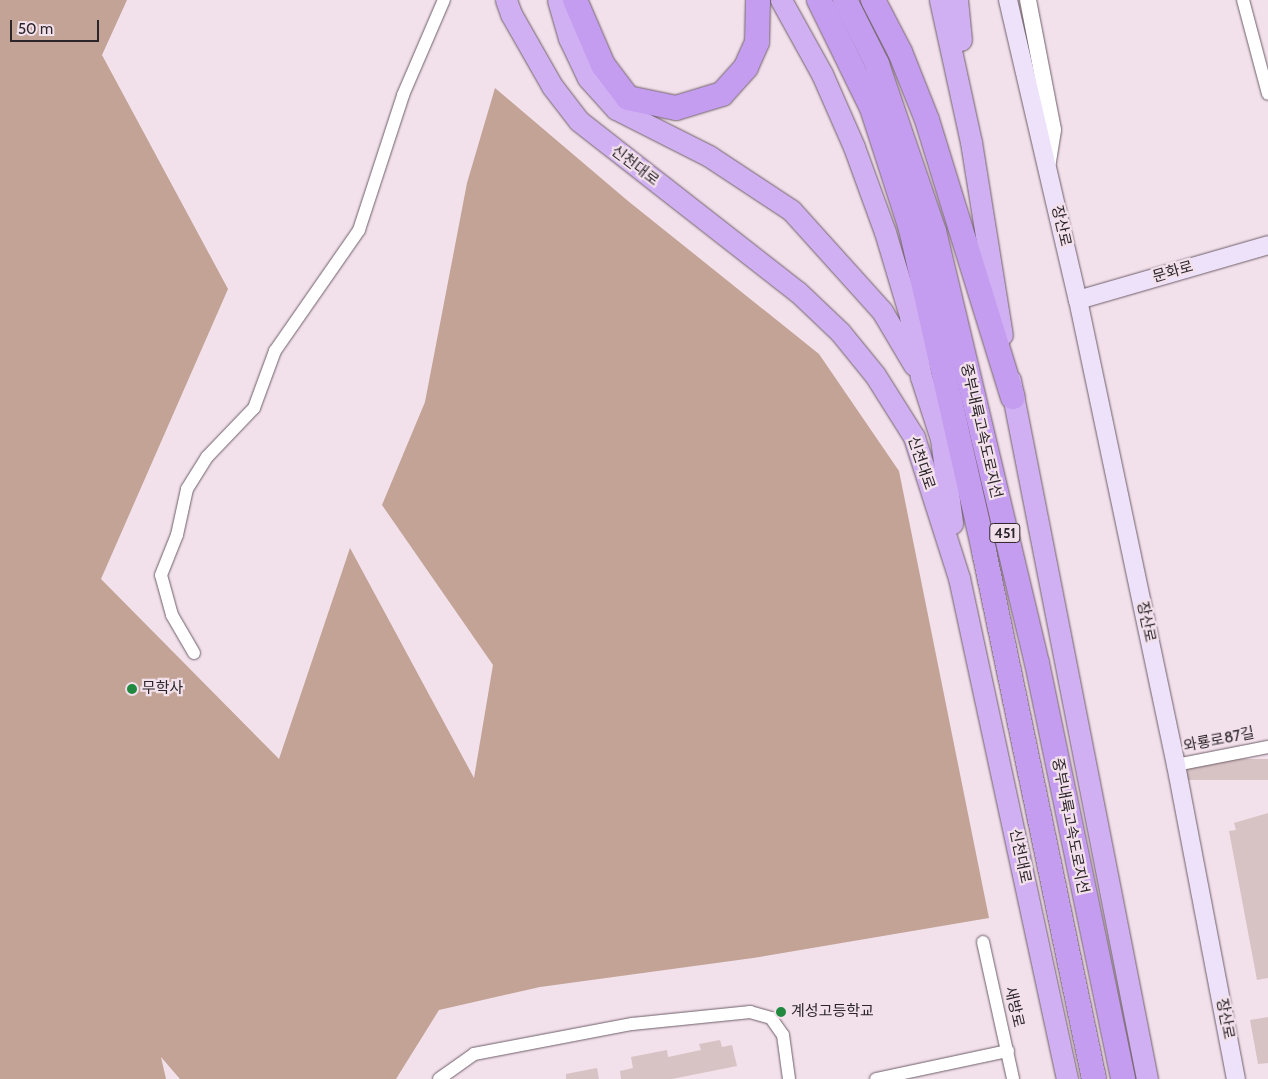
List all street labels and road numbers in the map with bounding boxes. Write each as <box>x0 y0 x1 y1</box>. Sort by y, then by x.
street label: 신천대로 <box>608 142 662 190</box>
street label: 장산로 <box>1048 204 1074 248</box>
street label: 문화로 <box>1151 258 1195 286</box>
street label: 중부내륙고속도로지선 <box>957 362 1005 500</box>
street label: 신천대로 <box>904 434 938 492</box>
road number: 451 <box>989 522 1021 544</box>
street label: 장산로 <box>1133 600 1159 644</box>
street label: 와룡로87길 <box>1182 724 1256 756</box>
street label: 중부내륙고속도로지선 <box>1048 757 1092 895</box>
street label: 신천대로 <box>1005 827 1035 885</box>
street label: 새방로 <box>1001 985 1027 1029</box>
street label: 장산로 <box>1212 997 1238 1041</box>

